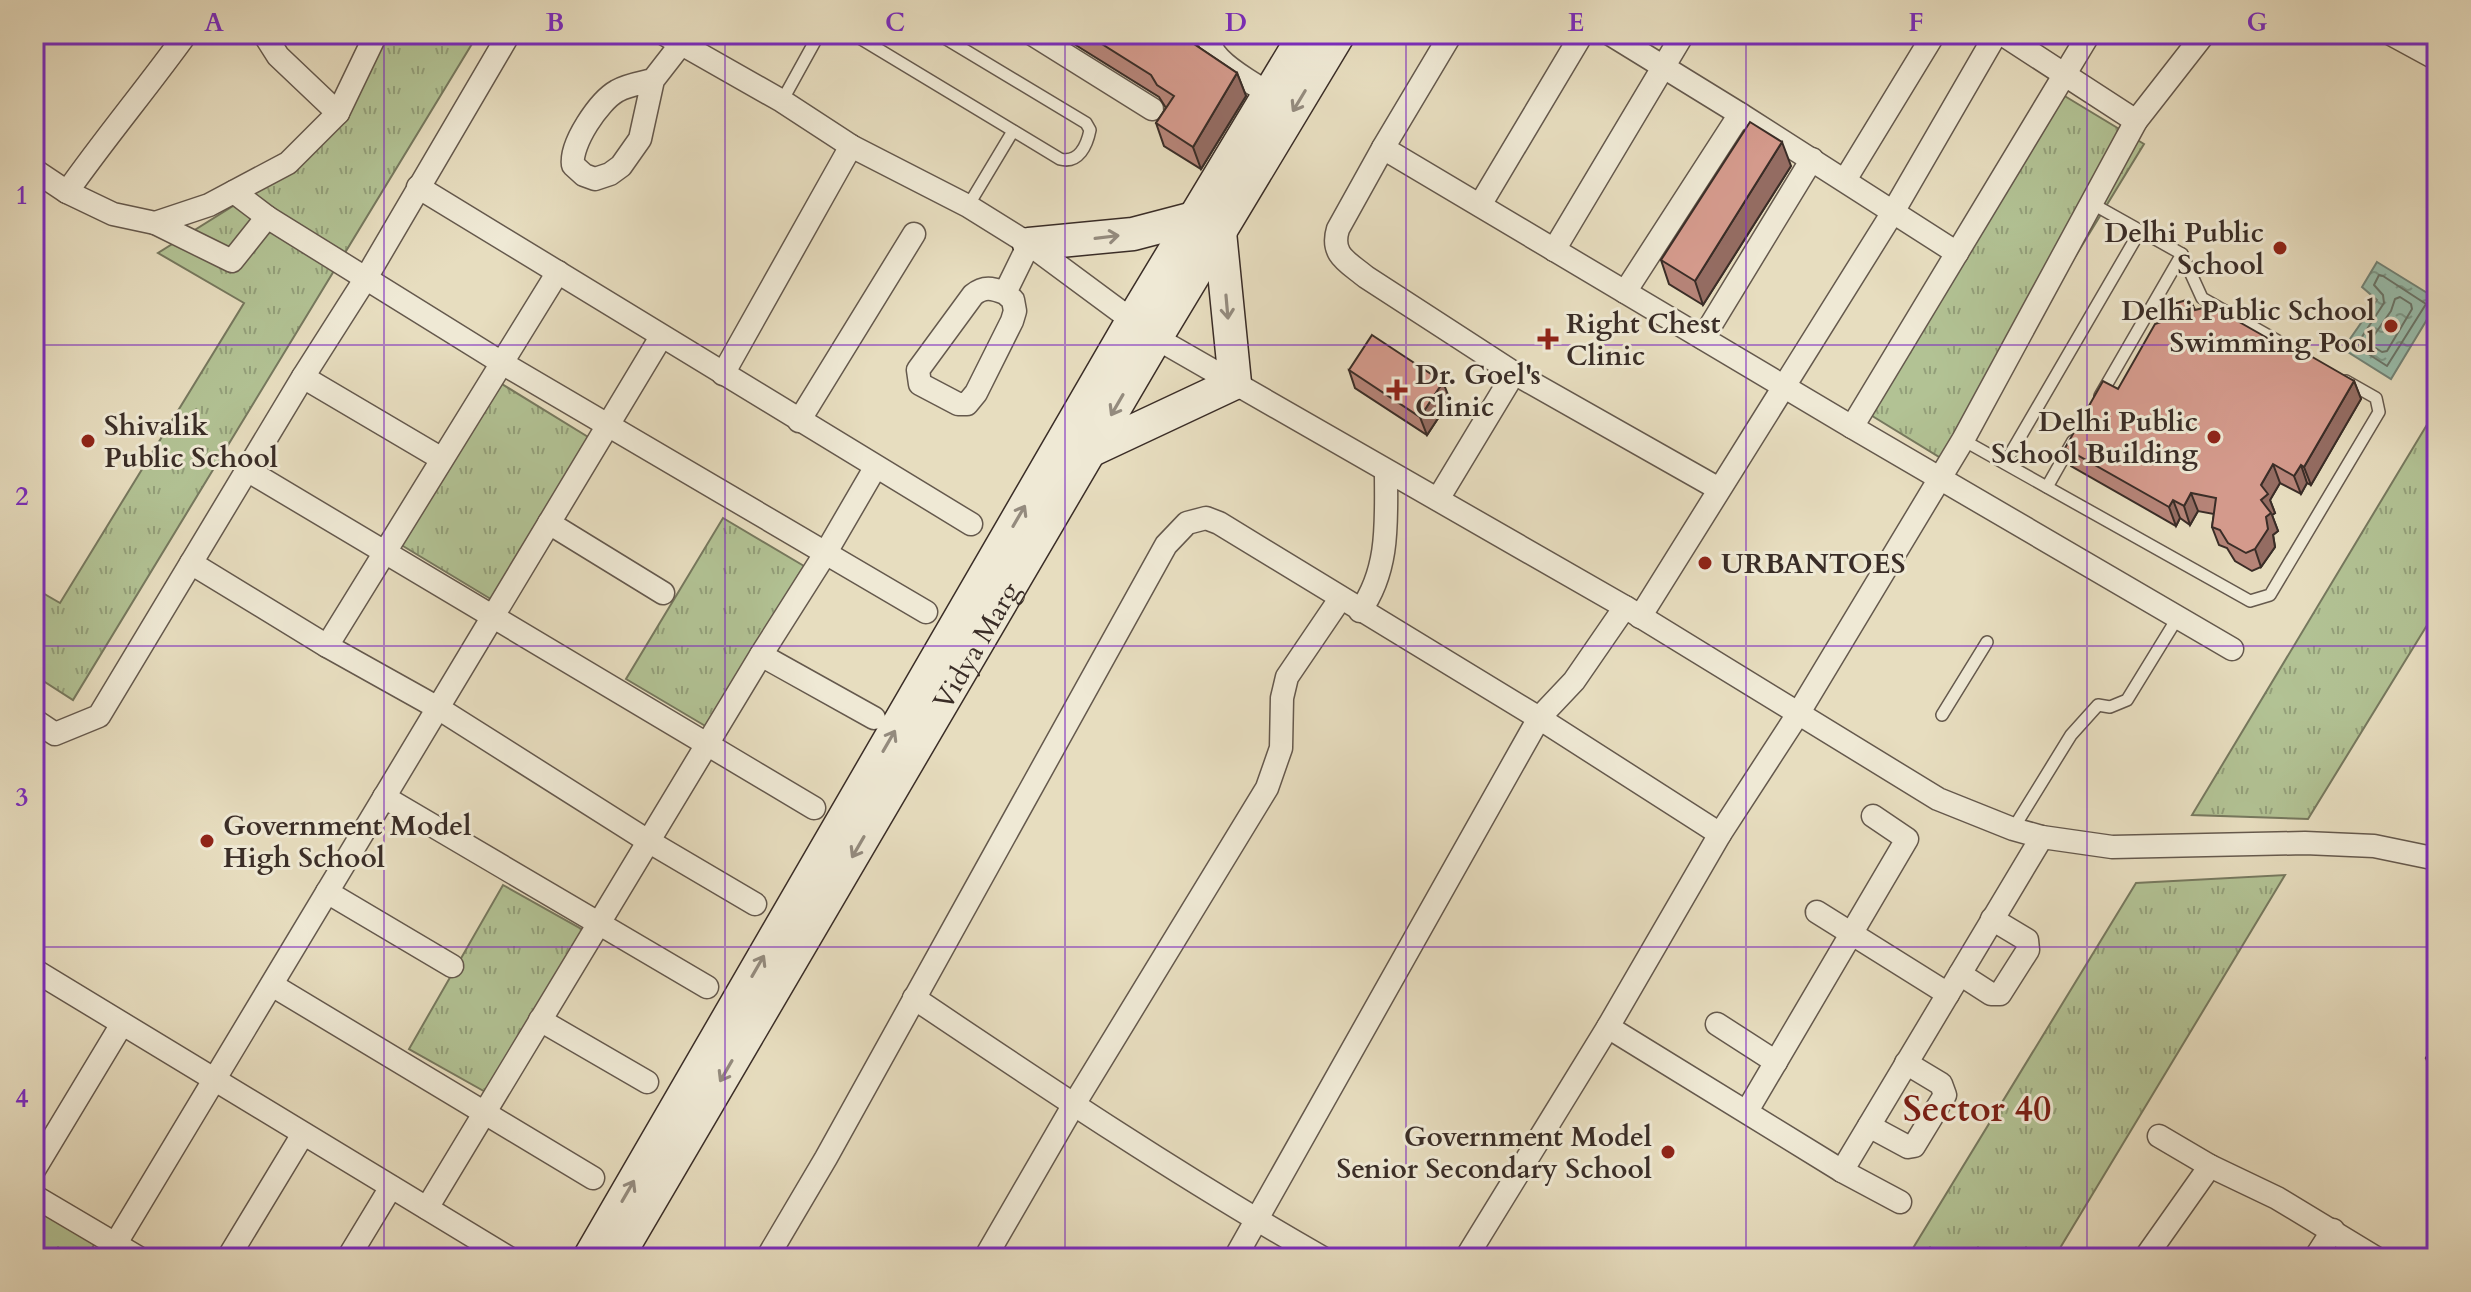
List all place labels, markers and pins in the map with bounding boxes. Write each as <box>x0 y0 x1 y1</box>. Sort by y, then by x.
place label: Delhi Public School <box>2104 214 2264 284</box>
marker: Delhi Public School <box>2271 239 2289 257</box>
place label: Delhi Public School Swimming Pool <box>2121 292 2375 362</box>
place label: Right Chest Clinic <box>1566 305 1721 375</box>
marker: Delhi Public School Swimming Pool <box>2382 317 2400 335</box>
marker: Right Chest Clinic <box>1537 328 1559 350</box>
place label: Dr. Goel's Clinic <box>1415 356 1541 426</box>
marker: Dr. Goel's Clinic <box>1386 379 1408 401</box>
place label: Delhi Public School Building <box>1991 403 2198 473</box>
place label: Shivalik Public School <box>104 407 278 477</box>
marker: Delhi Public School Building <box>2205 428 2223 446</box>
marker: Shivalik Public School <box>79 432 97 450</box>
place label: URBANTOES <box>1721 545 1906 583</box>
marker: URBANTOES <box>1696 554 1714 572</box>
place label: Government Model High School <box>223 807 471 877</box>
marker: Government Model High School <box>198 832 216 850</box>
place label: Government Model Senior Secondary School <box>1336 1118 1652 1188</box>
marker: Government Model Senior Secondary School <box>1659 1143 1677 1161</box>

